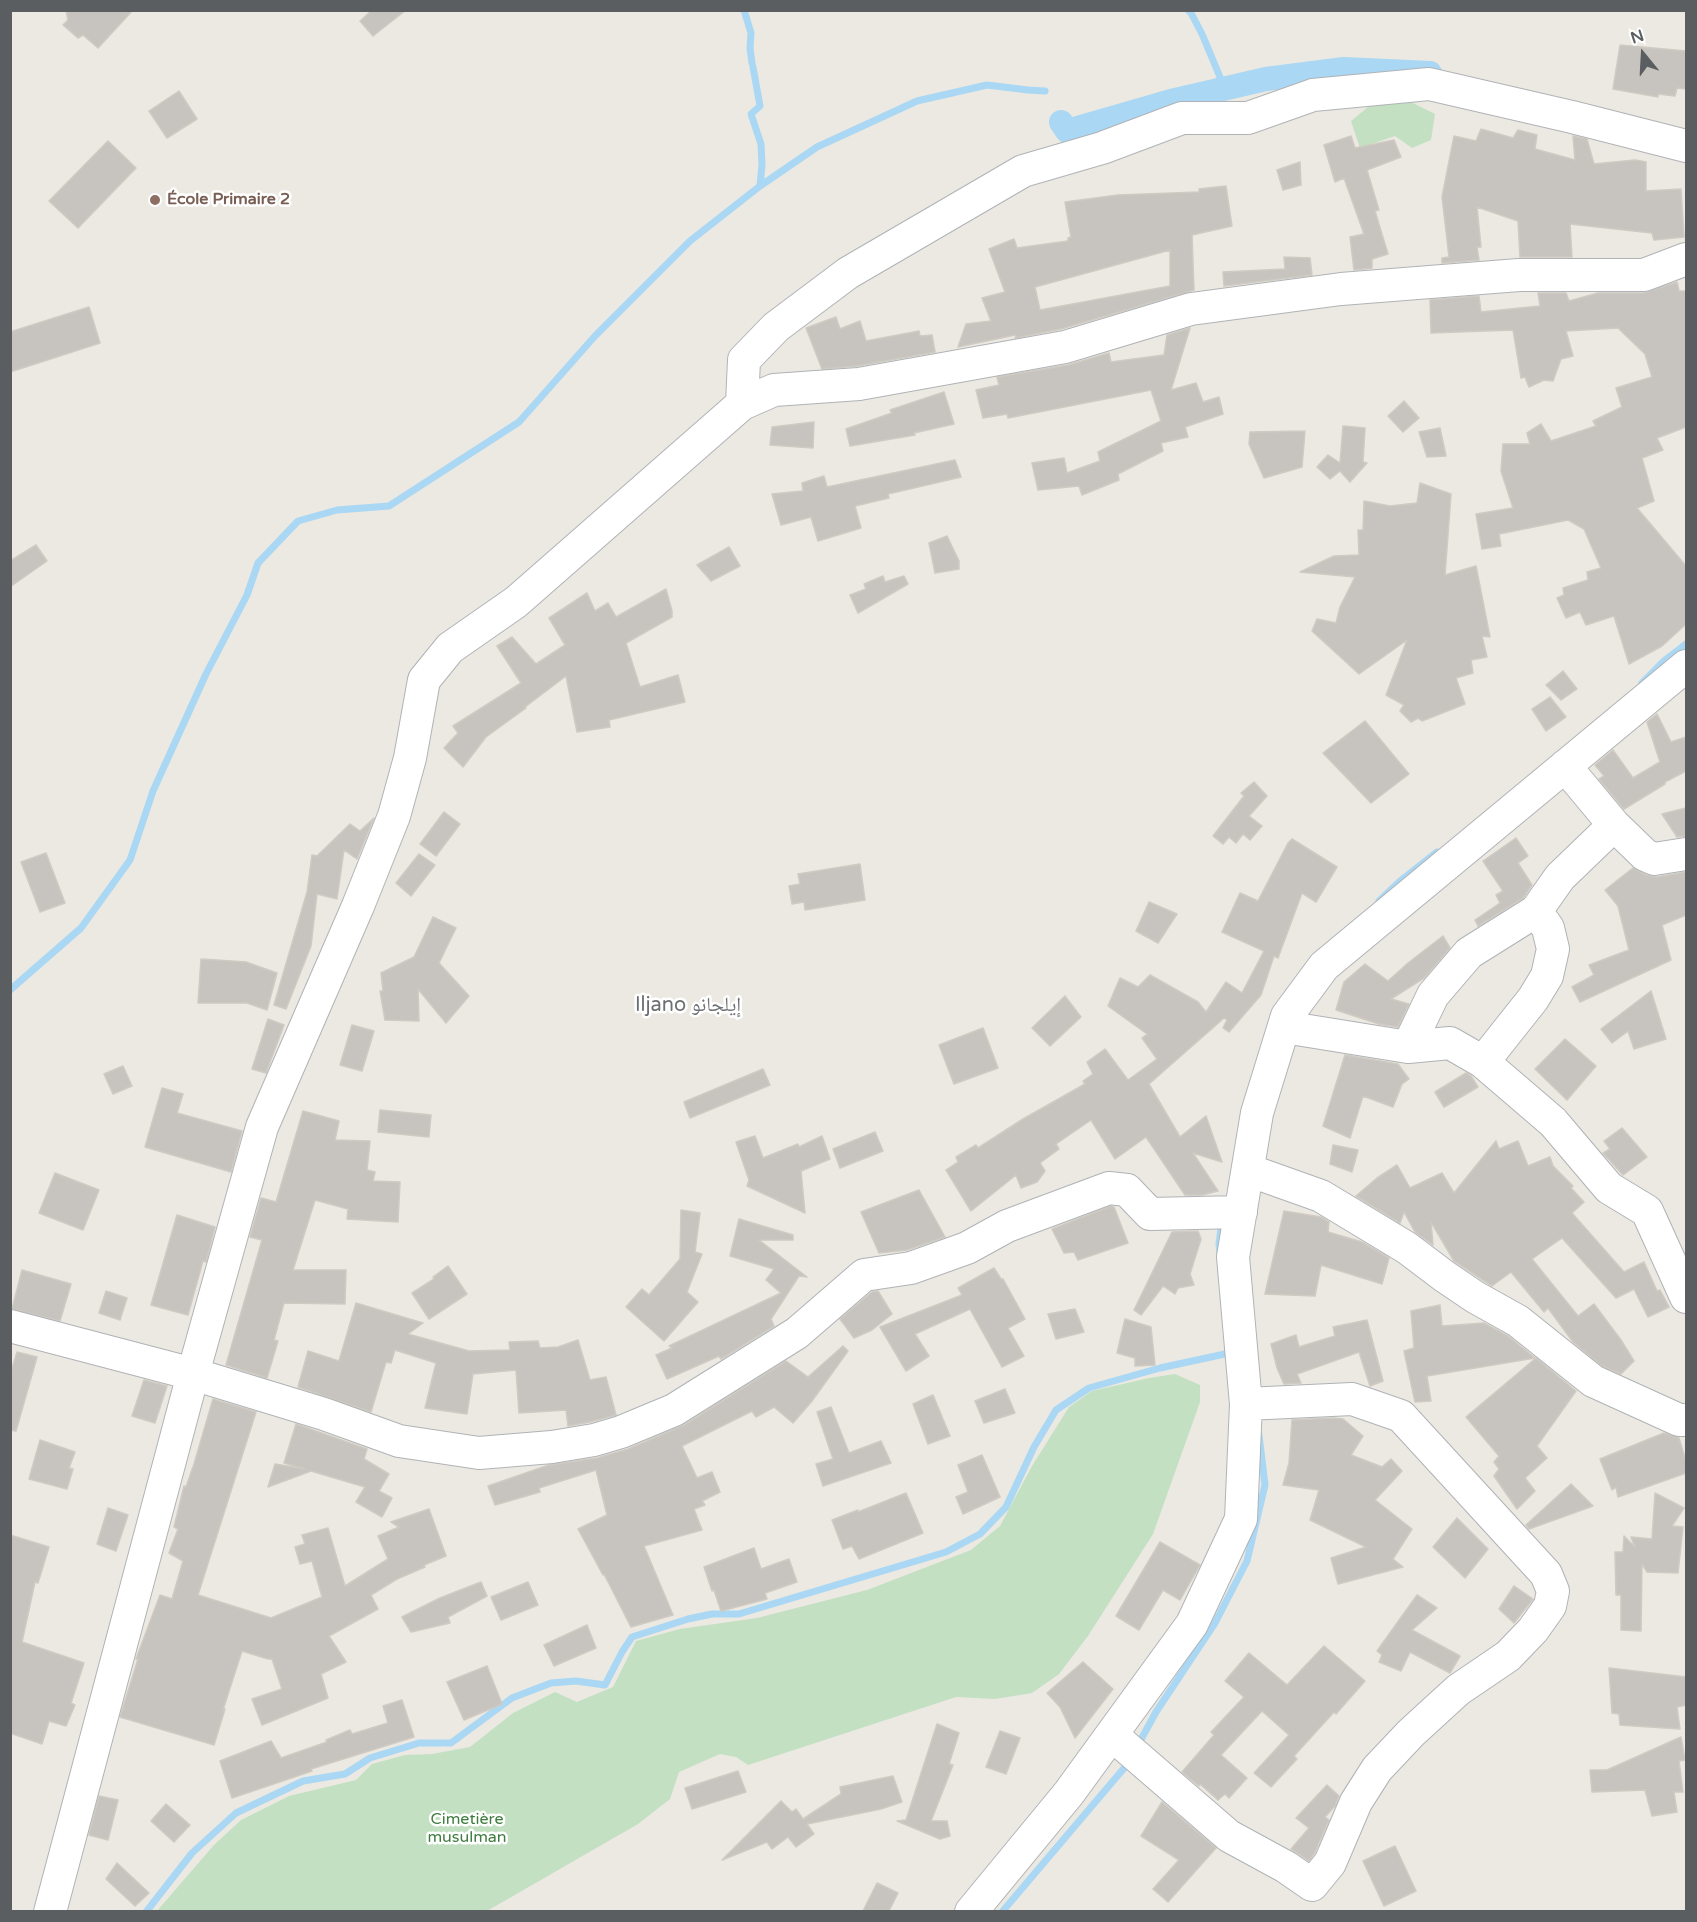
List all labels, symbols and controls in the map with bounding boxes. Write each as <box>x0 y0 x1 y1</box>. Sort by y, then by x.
north arrow <box>1613 24 1673 84</box>
text: N <box>1628 25 1647 48</box>
place label: École Primaire 2 <box>167 190 290 210</box>
marker: École Primaire 2 <box>148 193 162 207</box>
district label: Iljano إيلجانو <box>635 994 741 1018</box>
park label: Cimetière musulman <box>427 1810 507 1848</box>

